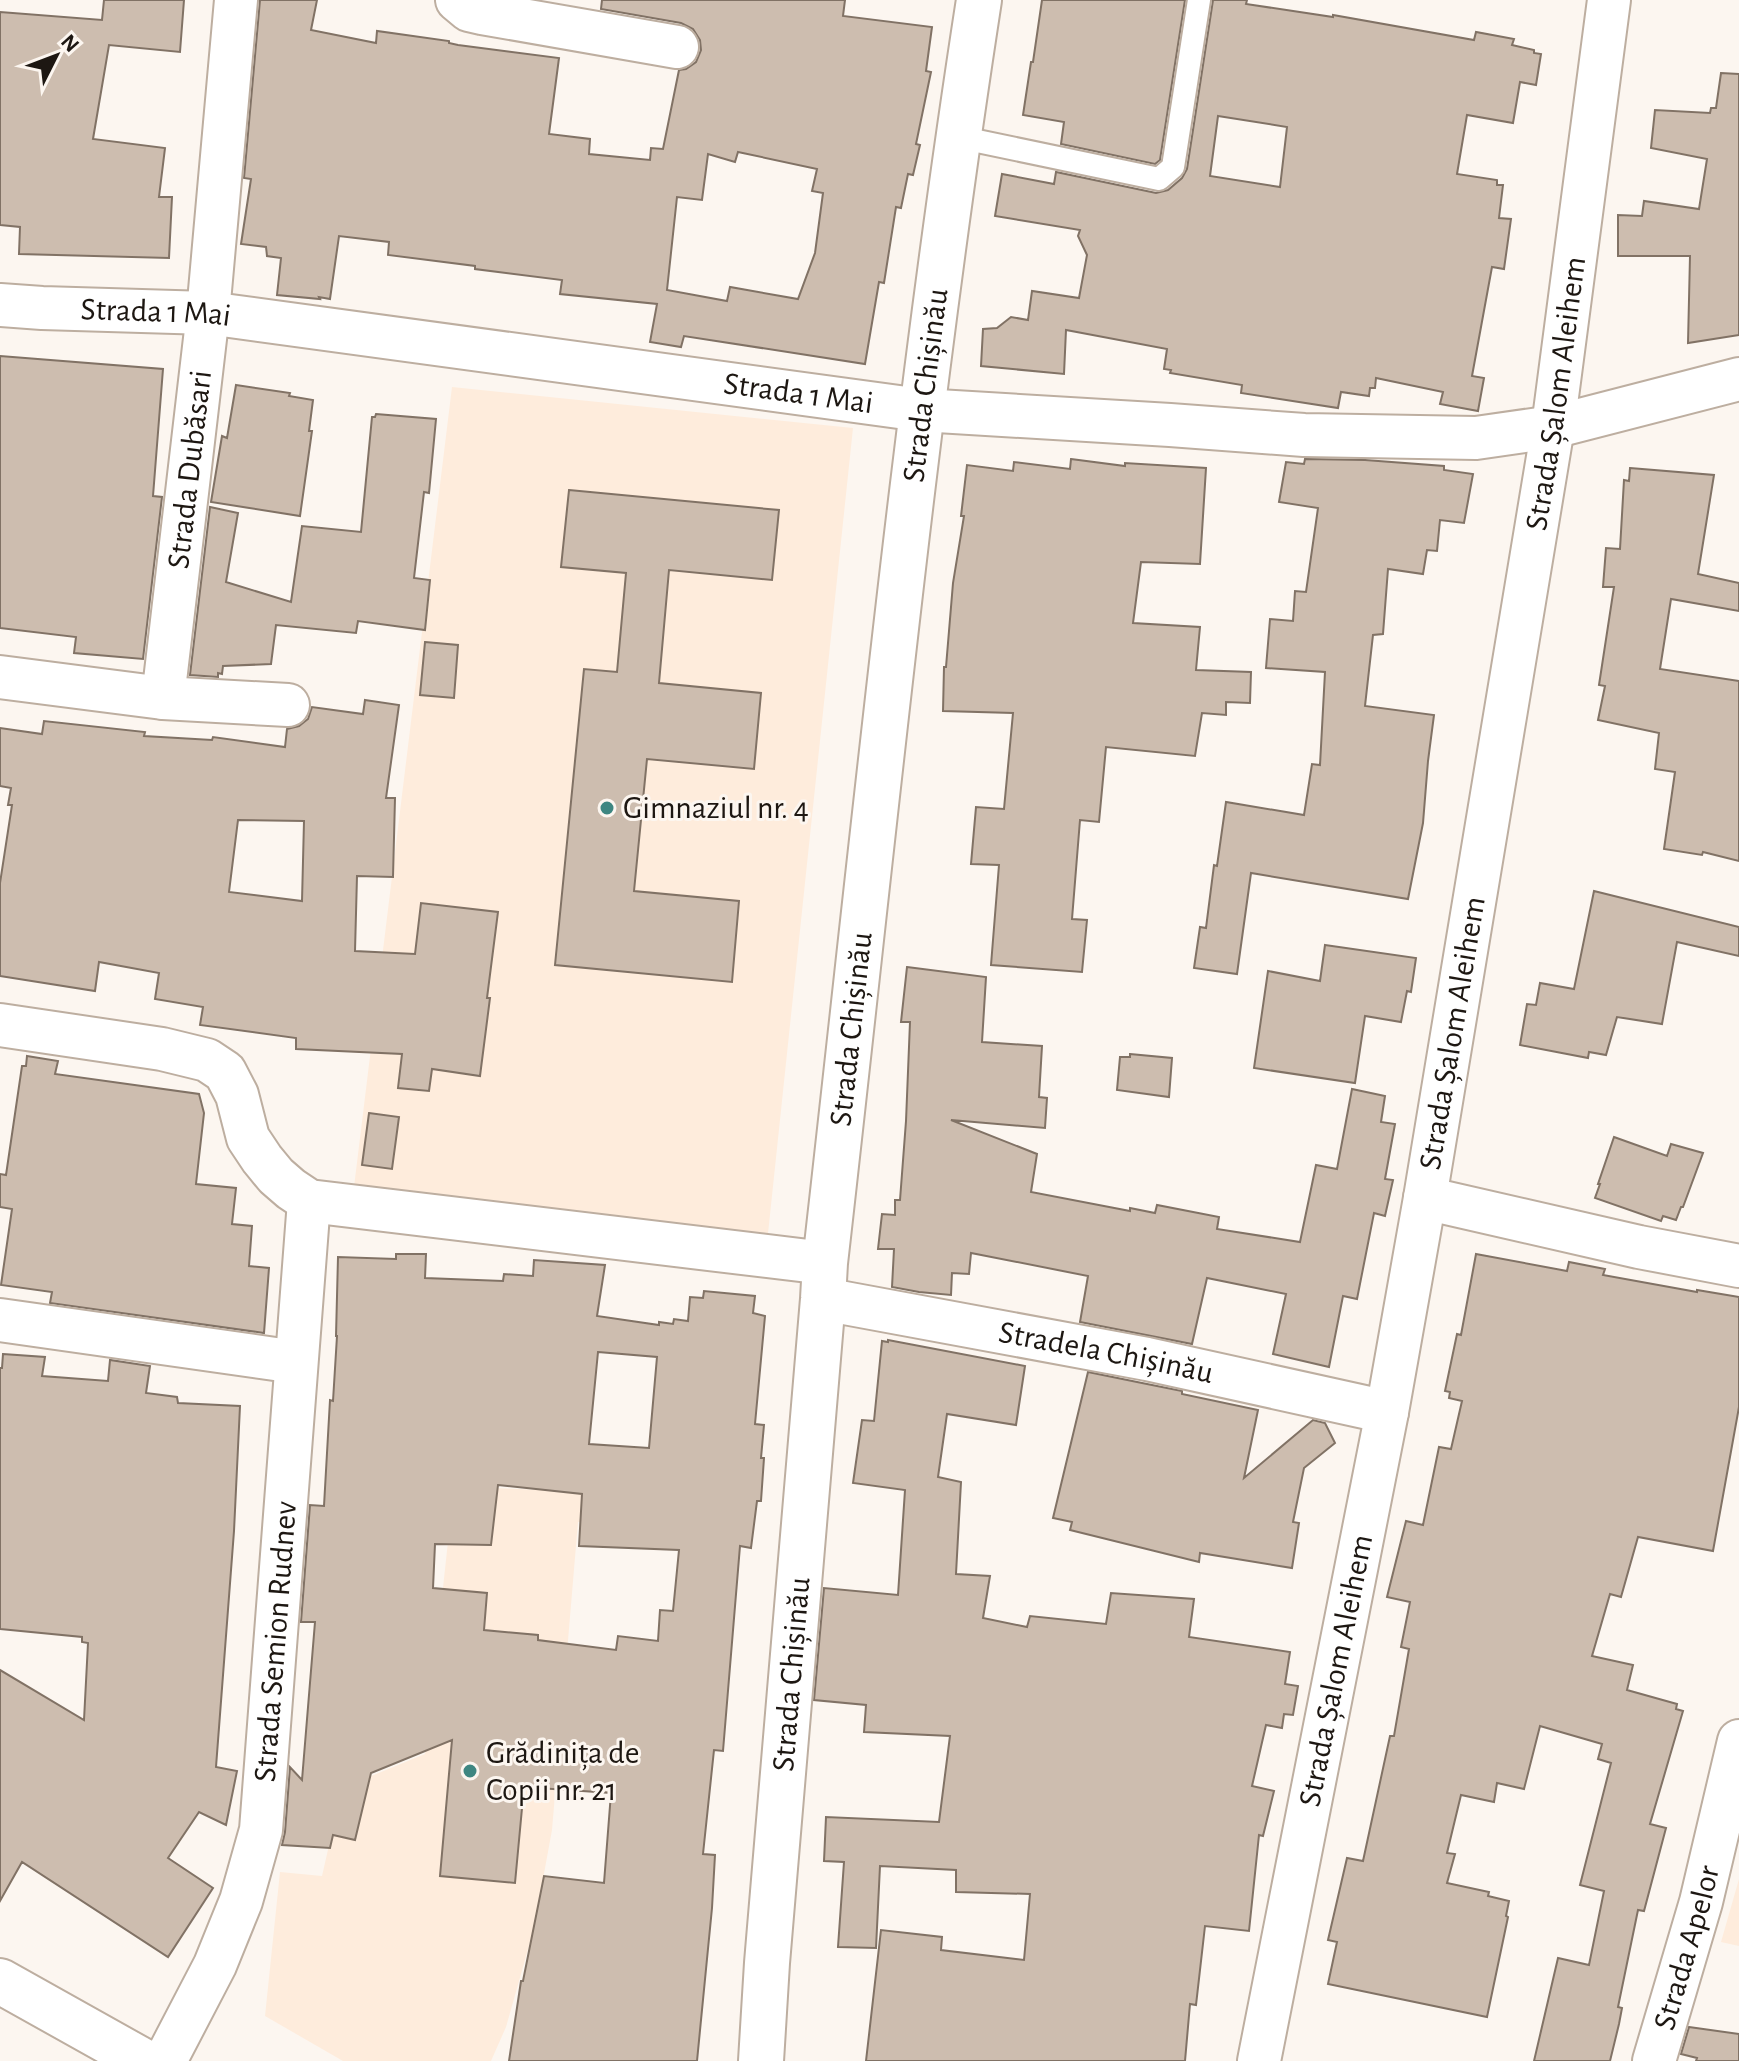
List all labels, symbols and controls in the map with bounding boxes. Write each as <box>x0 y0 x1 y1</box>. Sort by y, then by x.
north arrow <box>16 16 96 96</box>
text: N <box>57 30 83 56</box>
street label: Strada Șalom Aleihem <box>1520 255 1591 533</box>
street label: Strada Chișinău <box>897 286 954 484</box>
street label: Strada 1 Mai <box>80 293 233 332</box>
street label: Strada 1 Mai <box>722 367 875 419</box>
street label: Strada Dubăsari <box>162 369 217 570</box>
place label: Gimnaziul nr. 4 <box>623 792 809 824</box>
marker: Gimnaziul nr. 4 <box>598 799 616 817</box>
street label: Strada Șalom Aleihem <box>1414 894 1491 1172</box>
street label: Strada Chișinău <box>825 930 878 1128</box>
street label: Stradela Chișinău <box>996 1316 1216 1389</box>
street label: Strada Semion Rudnev <box>249 1500 302 1783</box>
street label: Strada Șalom Aleihem <box>1294 1532 1378 1809</box>
street label: Strada Chișinău <box>767 1576 815 1773</box>
place label: Grădinița de Copii nr. 21 <box>486 1737 640 1806</box>
marker: Grădinița de Copii nr. 21 <box>461 1762 479 1780</box>
street label: Strada Apelor <box>1648 1862 1725 2034</box>

